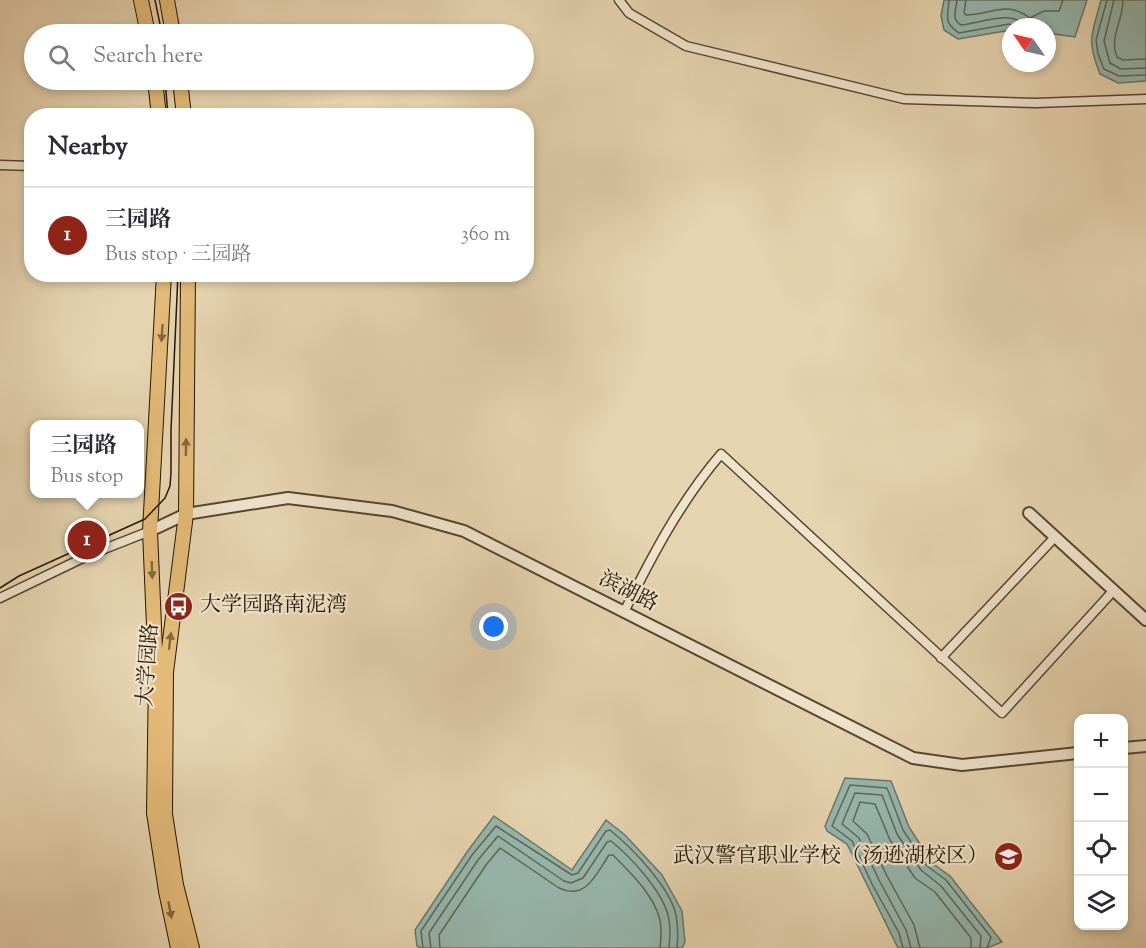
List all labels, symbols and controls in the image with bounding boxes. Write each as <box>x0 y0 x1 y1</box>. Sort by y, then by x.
north arrow <box>1002 18 1056 72</box>
search box <box>24 24 534 90</box>
icon: search <box>45 41 78 74</box>
text: Search here <box>93 41 203 73</box>
text: Nearby <box>48 129 128 166</box>
text: 三园路 <box>105 205 171 237</box>
text: 1 <box>64 221 71 250</box>
text: 360 m <box>461 221 510 250</box>
text: Bus stop · 三园路 <box>105 241 251 270</box>
one-way arrow <box>157 323 166 342</box>
popup <box>30 420 144 498</box>
text: 三园路 <box>51 431 117 463</box>
one-way arrow <box>181 437 191 456</box>
text: Bus stop <box>51 463 123 492</box>
pin: 1 <box>68 518 106 562</box>
one-way arrow <box>147 560 156 579</box>
street label: 滨湖路 <box>593 564 663 620</box>
bus stop icon: 大学园路南泥湾 <box>163 590 195 622</box>
place label: 大学园路南泥湾 <box>200 591 347 621</box>
your location <box>479 612 508 641</box>
street label: 大学园路 <box>131 622 167 708</box>
one-way arrow <box>165 631 175 650</box>
map controls <box>1074 714 1128 930</box>
button: + <box>1074 714 1128 768</box>
button: − <box>1074 768 1128 822</box>
button: locate <box>1074 822 1128 876</box>
school or university icon: 武汉警官职业学校（汤逊湖校区） <box>993 841 1025 873</box>
place label: 武汉警官职业学校（汤逊湖校区） <box>673 842 988 872</box>
button: layers <box>1074 876 1128 930</box>
one-way arrow <box>166 901 175 920</box>

